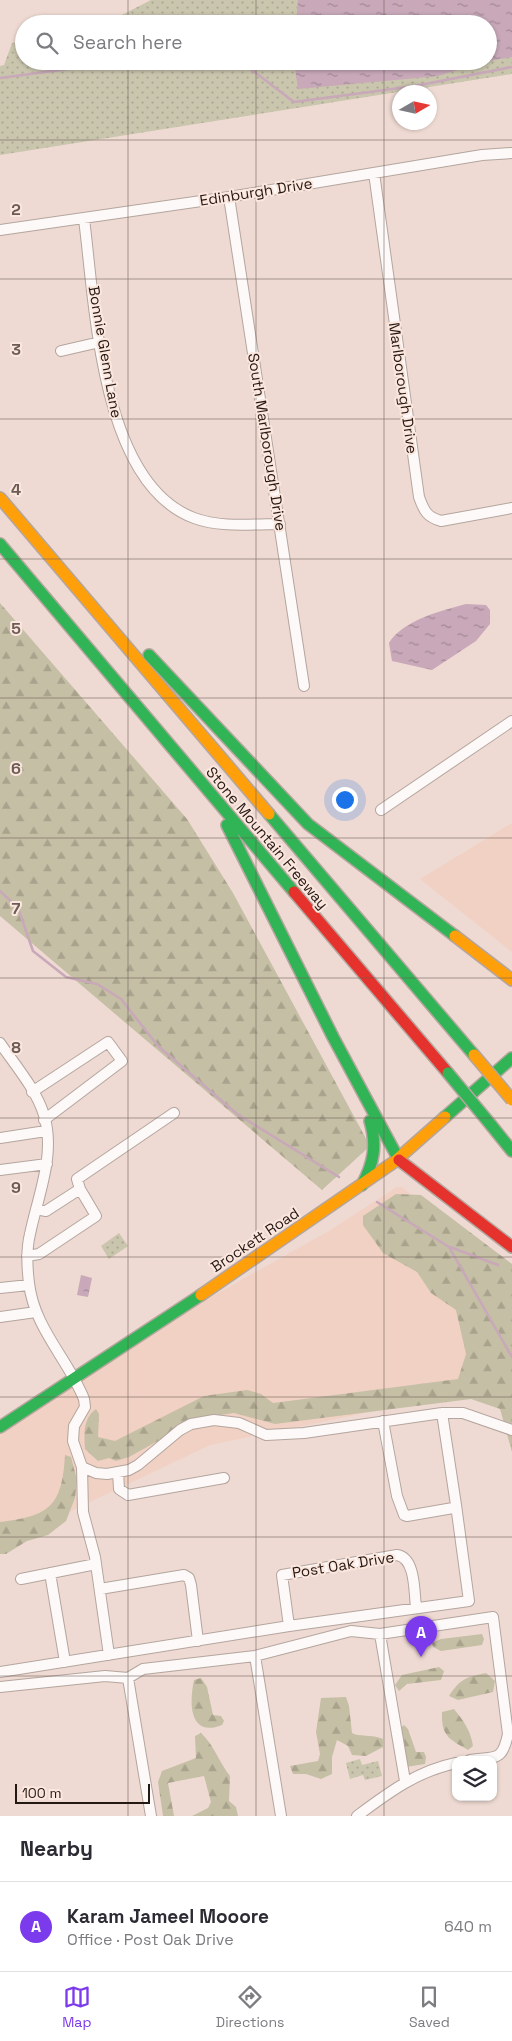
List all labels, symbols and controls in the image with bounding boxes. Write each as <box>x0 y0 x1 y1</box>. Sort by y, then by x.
search box <box>15 15 497 70</box>
icon: search <box>33 29 61 57</box>
text: Search here <box>73 30 183 55</box>
north arrow <box>392 85 437 130</box>
street label: Edinburgh Drive <box>198 173 314 210</box>
text: 2 <box>11 199 21 220</box>
street label: Bonnie Glenn Lane <box>85 284 126 419</box>
street label: Marlborough Drive <box>385 321 422 455</box>
text: 3 <box>11 339 21 360</box>
street label: South Marlborough Drive <box>244 352 291 532</box>
text: 4 <box>11 479 21 500</box>
text: 5 <box>11 618 21 639</box>
text: 6 <box>11 758 21 779</box>
street label: Stone Mountain Freeway <box>202 763 333 913</box>
your location <box>332 787 358 813</box>
text: 7 <box>12 898 21 919</box>
text: 8 <box>11 1037 21 1058</box>
text: 9 <box>11 1177 21 1198</box>
street label: Brockett Road <box>207 1203 303 1276</box>
street label: Post Oak Drive <box>291 1547 395 1582</box>
pin: A <box>405 1616 437 1657</box>
map controls <box>452 1756 497 1801</box>
button: layers <box>452 1756 497 1801</box>
scale bar <box>15 1781 150 1804</box>
text: 100 m <box>22 1784 61 1802</box>
text: Nearby <box>20 1835 93 1862</box>
text: Karam Jameel Mooore <box>67 1904 269 1929</box>
text: A <box>31 1916 41 1937</box>
text: 640 m <box>444 1916 492 1937</box>
text: Office · Post Oak Drive <box>67 1929 234 1950</box>
tab: Map <box>62 1983 91 2031</box>
tab: Directions <box>216 1983 284 2031</box>
tab: Saved <box>409 1983 450 2031</box>

